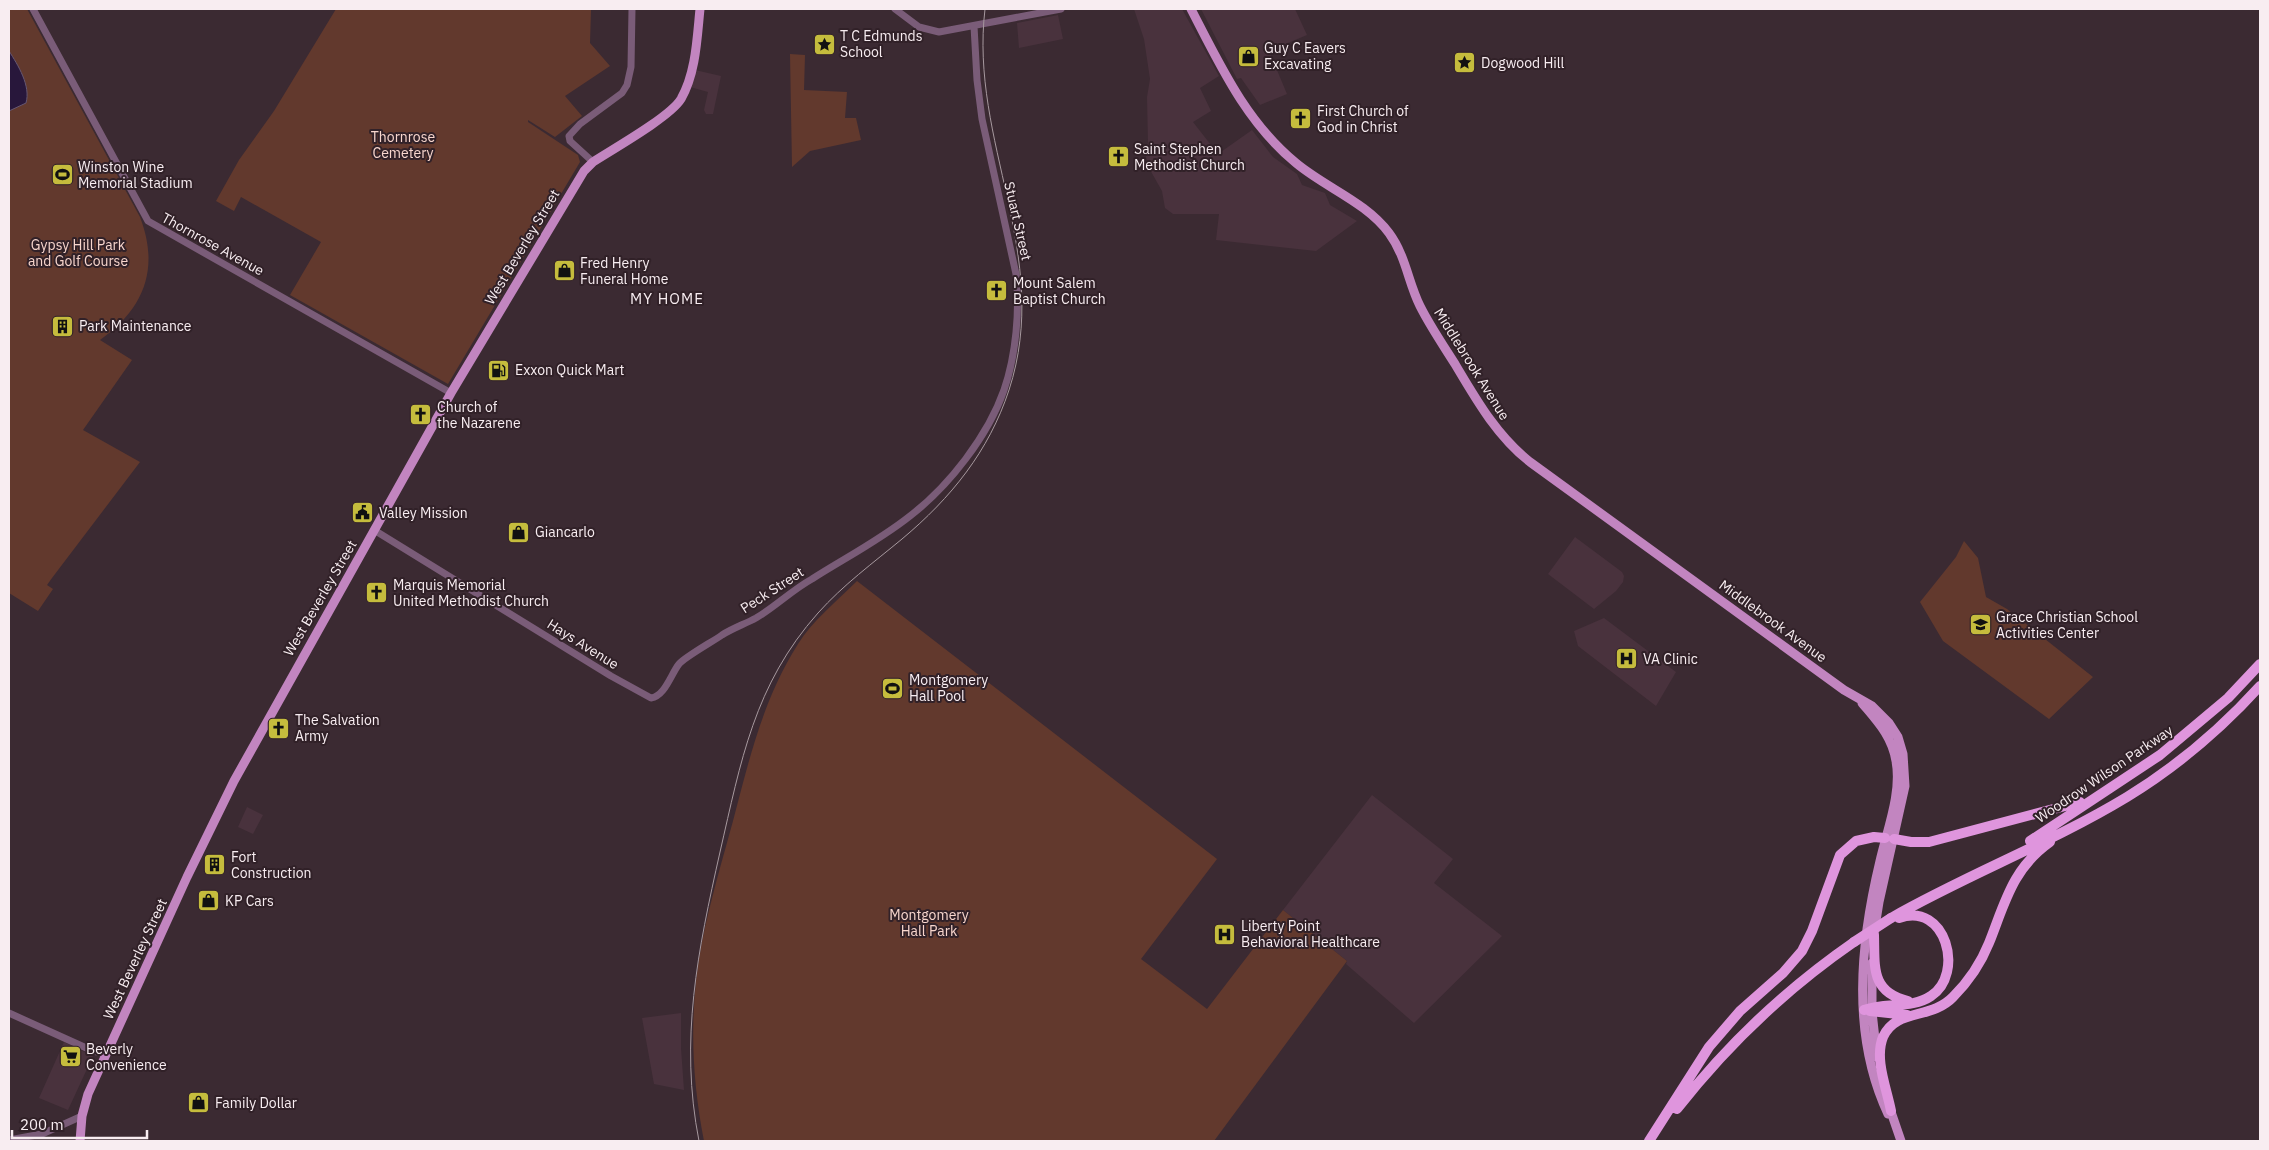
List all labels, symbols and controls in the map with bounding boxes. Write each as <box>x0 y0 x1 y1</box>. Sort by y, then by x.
place label: T C Edmunds School <box>840 27 923 61</box>
place icon: T C Edmunds School <box>812 32 836 56</box>
place label: Guy C Eavers Excavating <box>1264 39 1346 73</box>
shop icon: Guy C Eavers Excavating <box>1236 44 1260 68</box>
place icon: Dogwood Hill <box>1453 51 1477 75</box>
place label: Dogwood Hill <box>1481 54 1565 72</box>
place label: First Church of God in Christ <box>1317 102 1409 136</box>
church icon: First Church of God in Christ <box>1289 107 1313 131</box>
park label: Thornrose Cemetery <box>371 128 435 162</box>
place label: Saint Stephen Methodist Church <box>1134 140 1245 174</box>
church icon: Saint Stephen Methodist Church <box>1106 145 1130 169</box>
place label: Winston Wine Memorial Stadium <box>78 158 193 192</box>
sports icon: Winston Wine Memorial Stadium <box>50 163 74 187</box>
street label: Stuart Street <box>1000 180 1036 262</box>
street label: West Beverley Street <box>480 186 564 308</box>
street label: Thornrose Avenue <box>159 208 268 280</box>
park label: Gypsy Hill Park and Golf Course <box>28 236 128 270</box>
place label: Fred Henry Funeral Home <box>580 254 669 288</box>
shop icon: Fred Henry Funeral Home <box>552 259 576 283</box>
place label: Mount Salem Baptist Church <box>1013 274 1106 308</box>
church icon: Mount Salem Baptist Church <box>985 279 1009 303</box>
district label: MY HOME <box>630 289 704 308</box>
street label: Middlebrook Avenue <box>1430 305 1514 424</box>
building icon: Park Maintenance <box>51 314 75 338</box>
place label: Park Maintenance <box>79 317 192 335</box>
fuel station icon: Exxon Quick Mart <box>487 358 511 382</box>
place label: Exxon Quick Mart <box>515 361 624 379</box>
place label: Church of the Nazarene <box>437 398 521 432</box>
church icon: Church of the Nazarene <box>409 403 433 427</box>
public building icon: Valley Mission <box>351 501 375 525</box>
place label: Valley Mission <box>379 504 468 522</box>
shop icon: Giancarlo <box>507 520 531 544</box>
place label: Giancarlo <box>535 523 595 541</box>
street label: West Beverley Street <box>279 537 361 659</box>
street label: Peck Street <box>737 563 807 617</box>
place label: Marquis Memorial United Methodist Church <box>393 576 549 610</box>
street label: Middlebrook Avenue <box>1716 576 1831 666</box>
church icon: Marquis Memorial United Methodist Church <box>365 581 389 605</box>
place label: Grace Christian School Activities Center <box>1996 608 2138 642</box>
school or university icon: Grace Christian School Activities Center <box>1968 613 1992 637</box>
street label: Hays Avenue <box>544 615 622 673</box>
hospital icon: VA Clinic <box>1615 647 1639 671</box>
place label: VA Clinic <box>1643 650 1698 668</box>
place label: Montgomery Hall Pool <box>909 671 988 705</box>
sports icon: Montgomery Hall Pool <box>881 676 905 700</box>
place label: The Salvation Army <box>295 711 380 745</box>
church icon: The Salvation Army <box>267 716 291 740</box>
street label: Woodrow Wilson Parkway <box>2032 721 2176 827</box>
place label: Fort Construction <box>231 848 311 882</box>
building icon: Fort Construction <box>203 853 227 877</box>
shop icon: KP Cars <box>197 889 221 913</box>
place label: KP Cars <box>225 892 274 910</box>
street label: West Beverley Street <box>99 896 171 1022</box>
park label: Montgomery Hall Park <box>889 906 969 940</box>
place label: Liberty Point Behavioral Healthcare <box>1241 917 1380 951</box>
hospital icon: Liberty Point Behavioral Healthcare <box>1213 922 1237 946</box>
place label: Beverly Convenience <box>86 1040 167 1074</box>
supermarket icon: Beverly Convenience <box>58 1045 82 1069</box>
shop icon: Family Dollar <box>187 1091 211 1115</box>
place label: Family Dollar <box>215 1094 297 1112</box>
scale bar <box>12 1108 148 1140</box>
text: 200 m <box>20 1115 64 1134</box>

